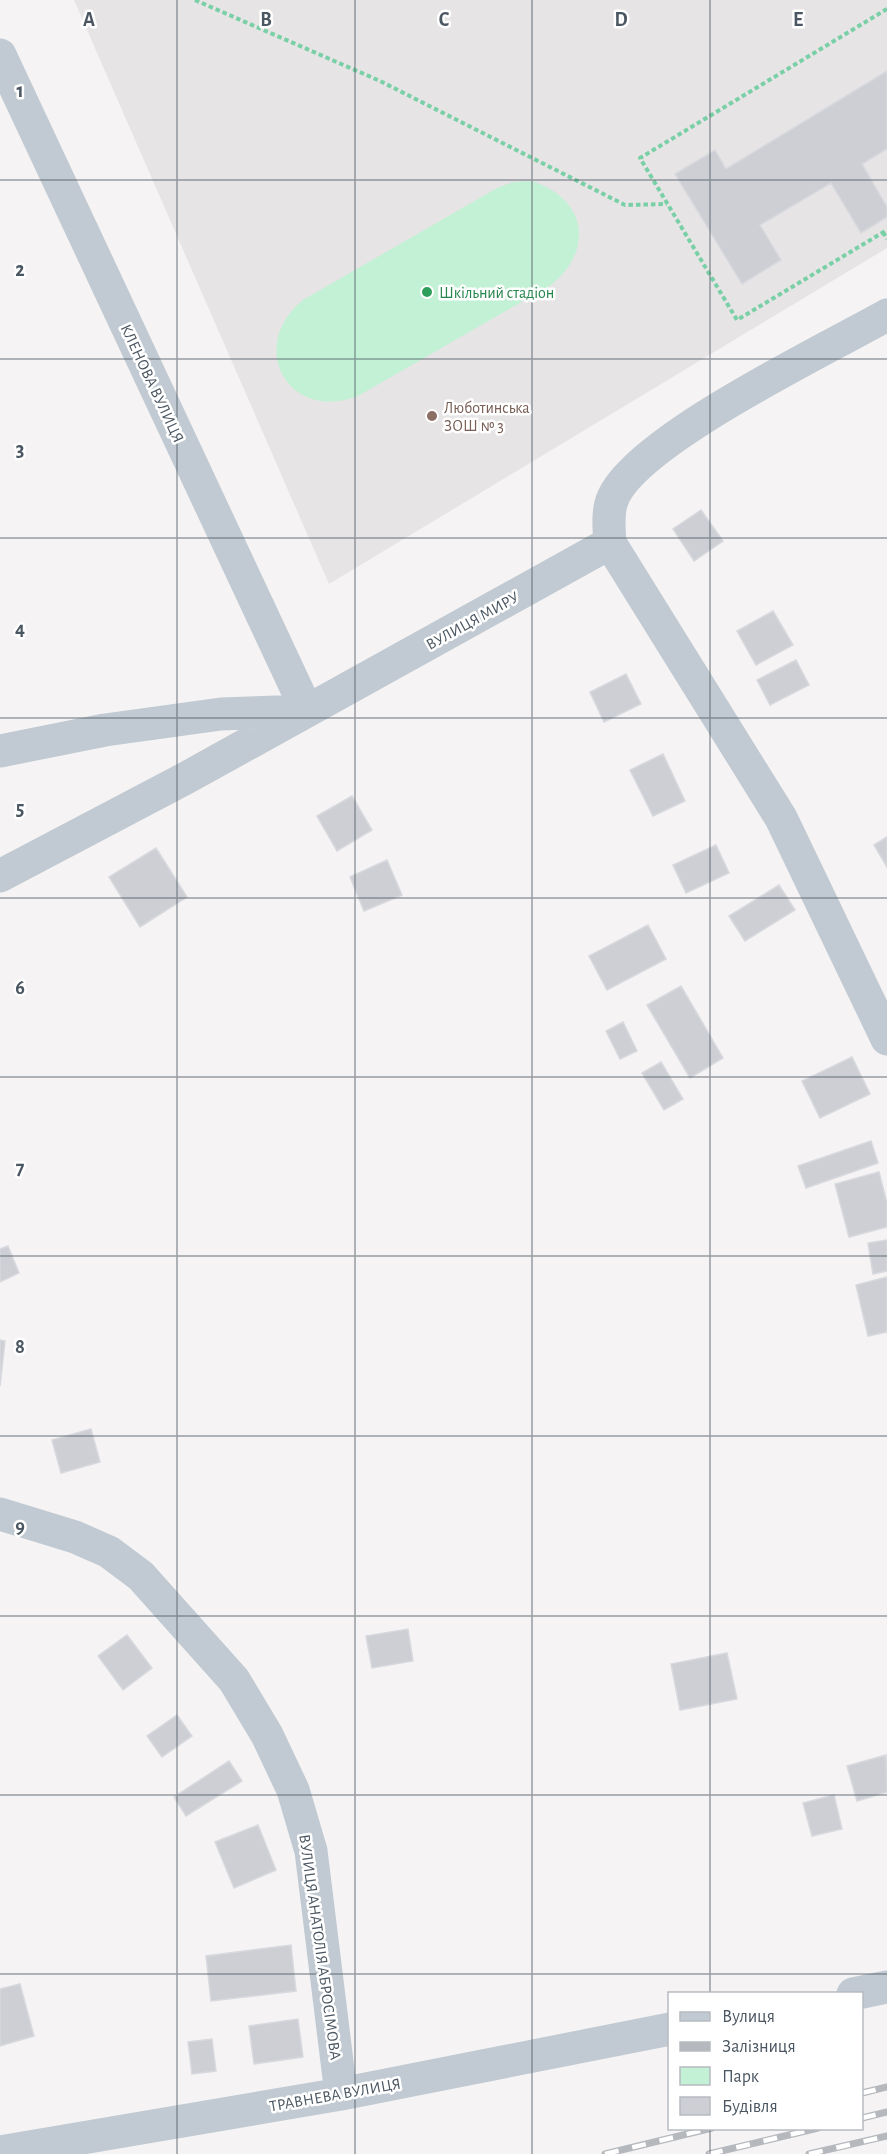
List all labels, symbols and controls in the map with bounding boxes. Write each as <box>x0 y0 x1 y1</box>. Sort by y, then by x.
text: A <box>83 10 95 30</box>
text: B <box>260 10 272 30</box>
text: C <box>439 10 450 30</box>
text: D <box>614 10 628 30</box>
text: E <box>793 10 803 30</box>
text: 1 <box>16 81 24 101</box>
text: 2 <box>15 260 25 280</box>
marker: Шкільний стадіон <box>420 285 434 299</box>
place label: Шкільний стадіон <box>439 285 554 301</box>
street label: КЛЕНОВА ВУЛИЦЯ <box>118 322 187 445</box>
place label: Люботинська ЗОШ № 3 <box>444 400 530 434</box>
marker: Люботинська ЗОШ № 3 <box>425 409 439 423</box>
text: 3 <box>16 440 24 460</box>
street label: ВУЛИЦЯ МИРУ <box>423 589 522 653</box>
text: 4 <box>15 619 25 639</box>
text: 5 <box>16 799 24 819</box>
text: 6 <box>15 978 25 998</box>
text: 7 <box>16 1158 25 1178</box>
text: 8 <box>15 1337 25 1357</box>
text: 9 <box>15 1517 25 1537</box>
street label: ВУЛИЦЯ АНАТОЛІЯ АБРОСІМОВА <box>296 1833 344 2062</box>
legend <box>668 1992 863 2130</box>
text: Вулиця <box>722 2008 775 2026</box>
text: Залізниця <box>722 2038 796 2056</box>
text: Парк <box>722 2068 760 2086</box>
street label: ТРАВНЕВА ВУЛИЦЯ <box>268 2076 402 2114</box>
text: Будівля <box>722 2098 778 2116</box>

